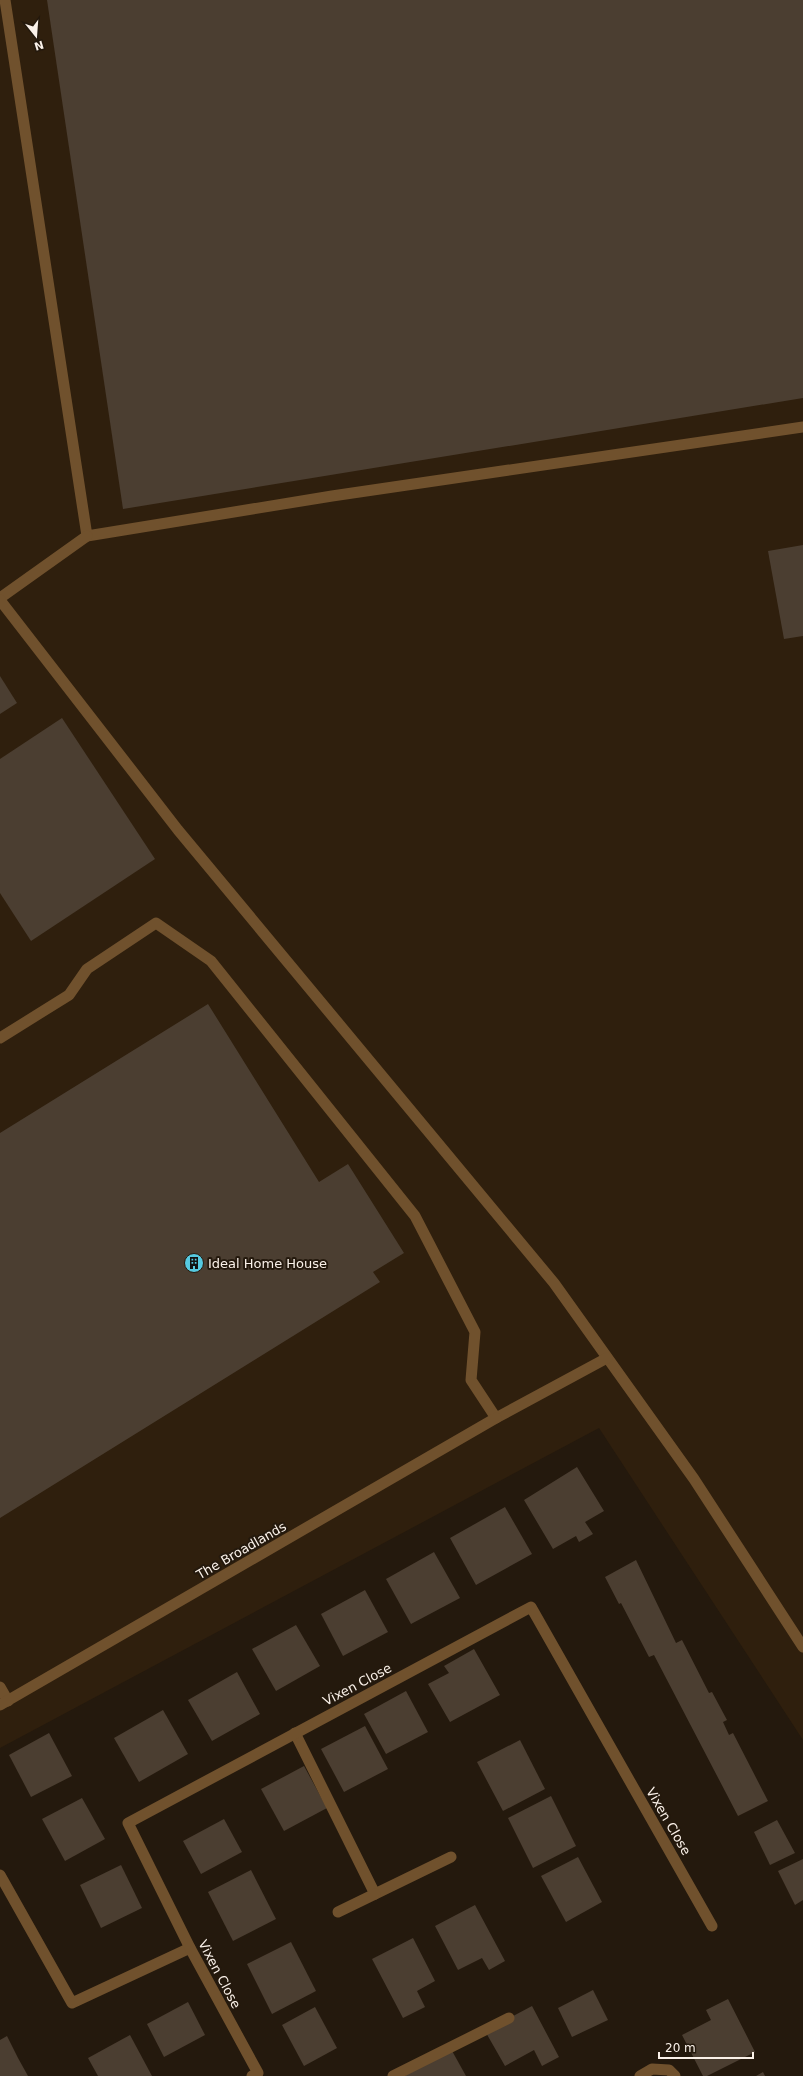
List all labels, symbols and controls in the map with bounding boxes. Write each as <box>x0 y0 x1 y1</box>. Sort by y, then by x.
north arrow <box>16 16 56 56</box>
text: N <box>32 38 45 53</box>
building icon: Ideal Home House <box>183 1252 205 1274</box>
place label: Ideal Home House <box>208 1256 327 1271</box>
street label: The Broadlands <box>193 1519 289 1583</box>
street label: Vixen Close <box>320 1660 394 1709</box>
street label: Vixen Close <box>643 1785 694 1858</box>
street label: Vixen Close <box>195 1937 244 2011</box>
scale bar <box>659 2034 753 2060</box>
text: 20 m <box>665 2041 696 2055</box>

